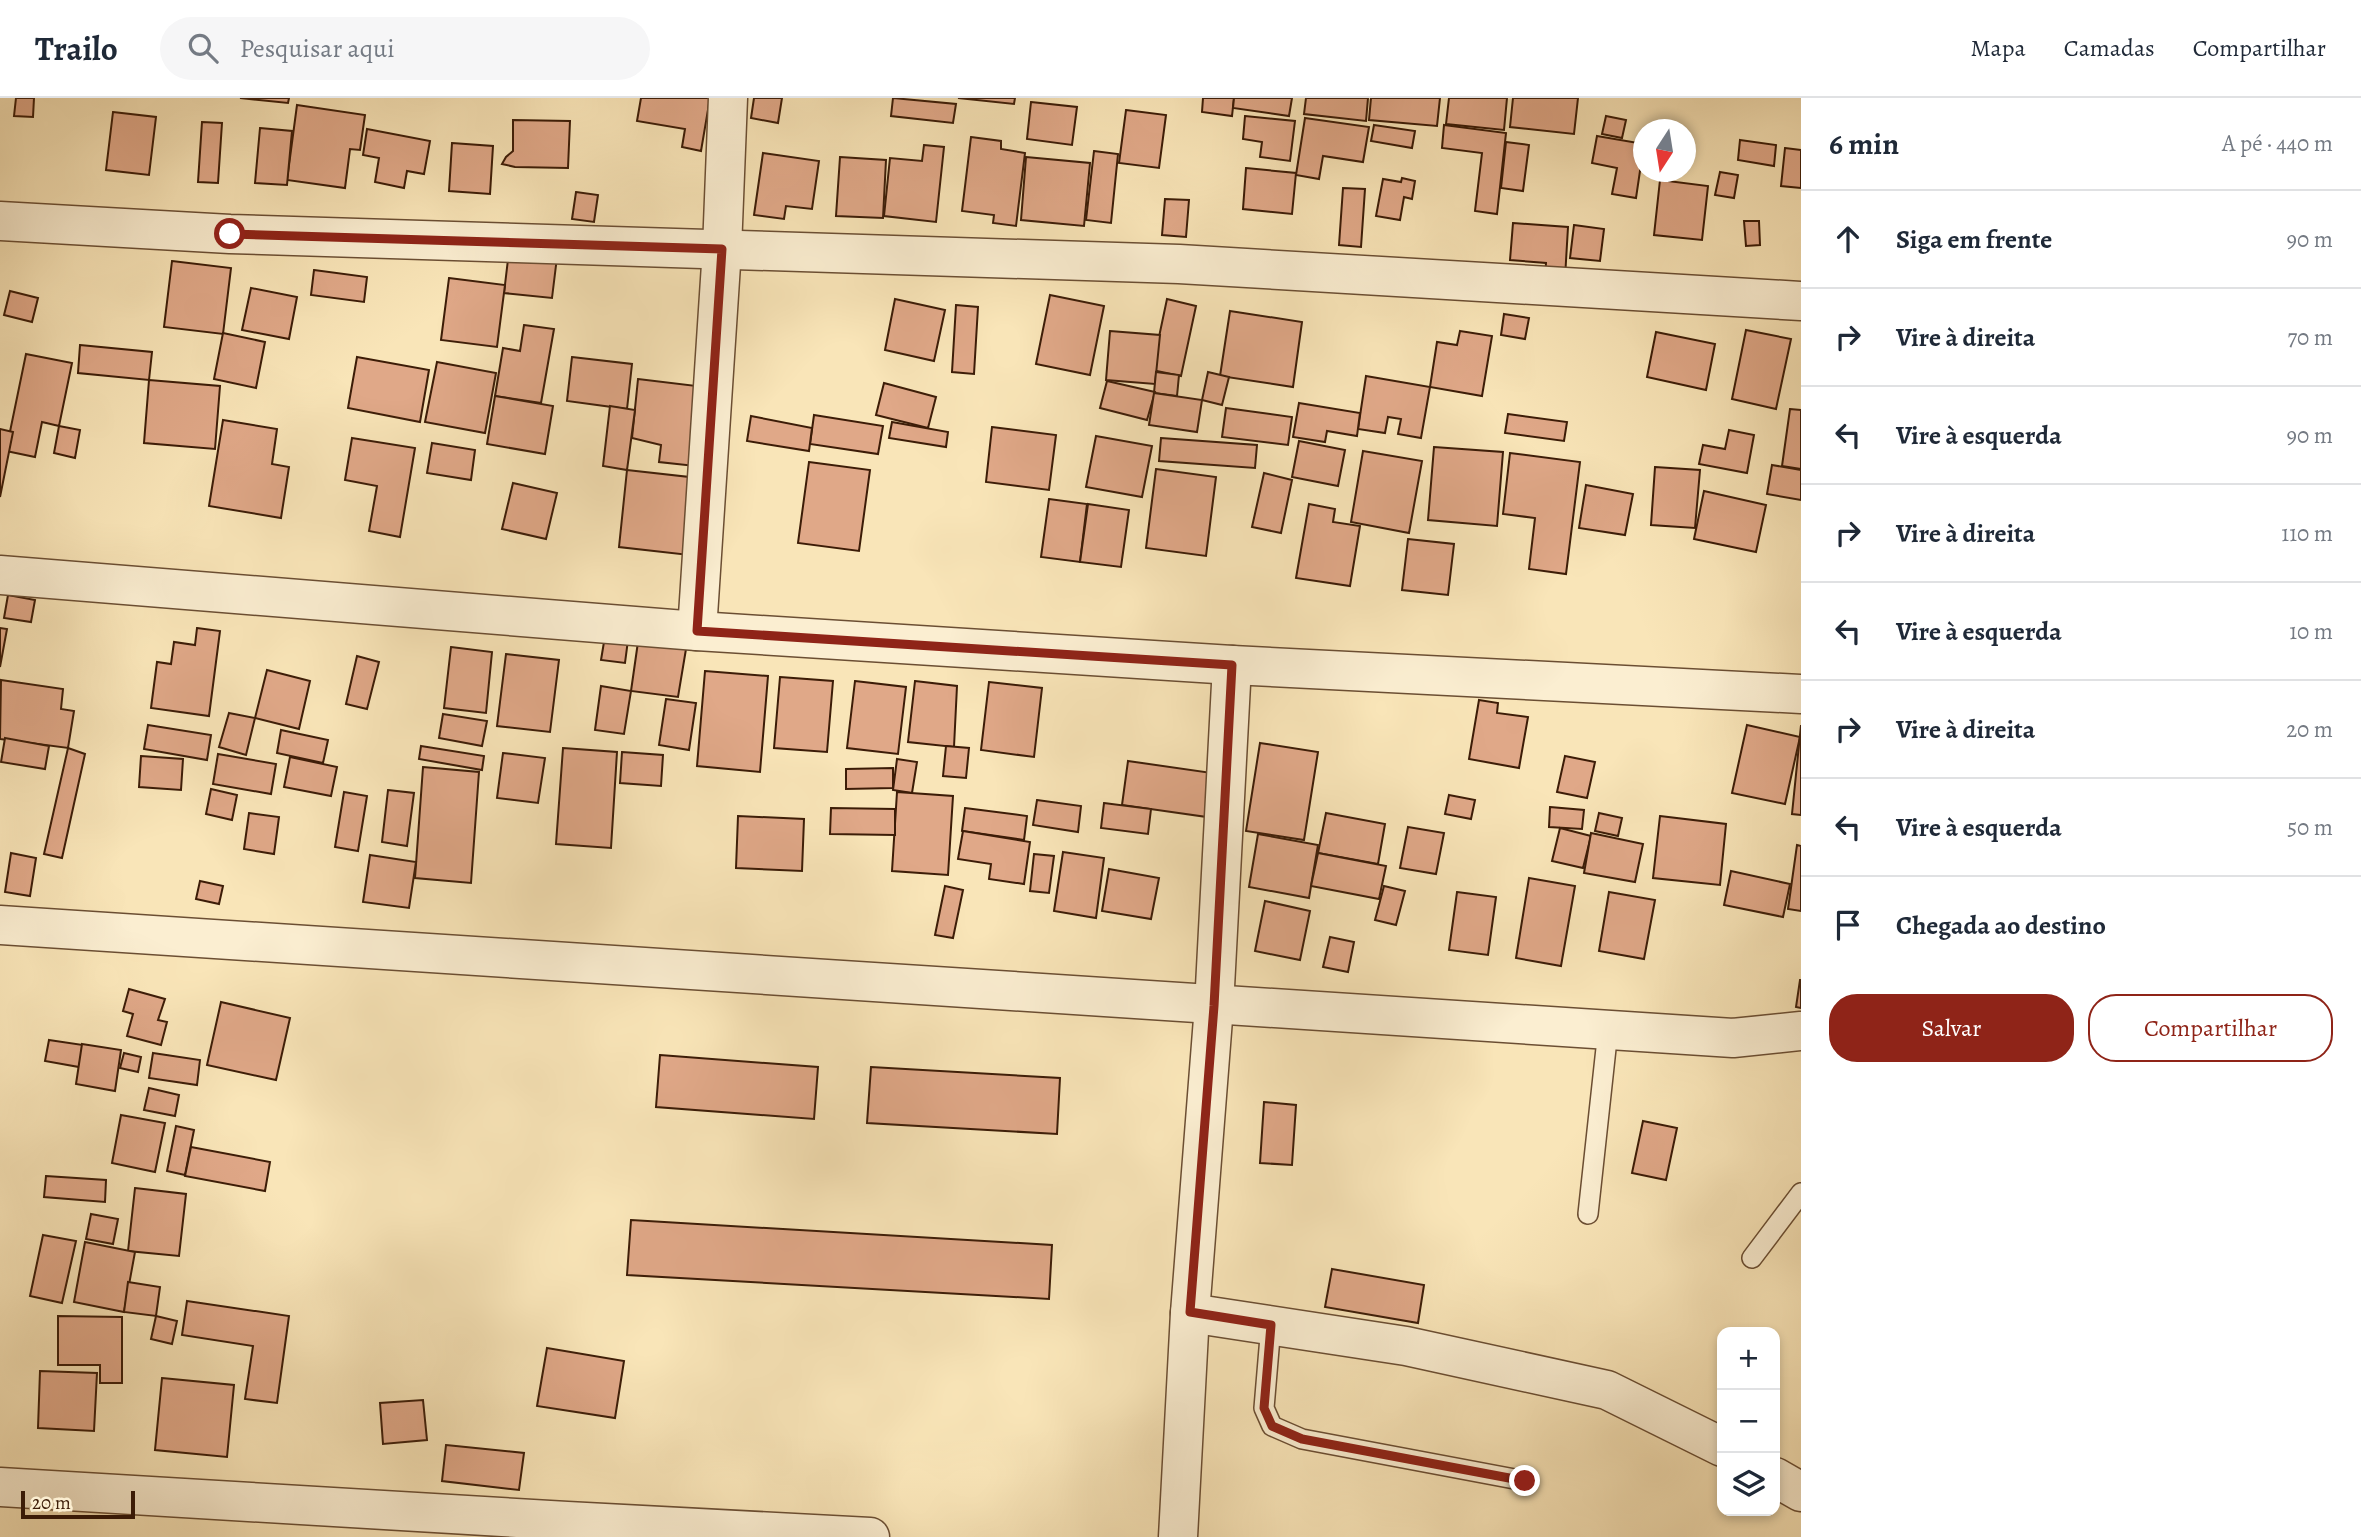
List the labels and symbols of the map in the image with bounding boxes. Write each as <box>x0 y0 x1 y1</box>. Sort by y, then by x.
north arrow <box>1633 119 1696 182</box>
route start <box>214 218 245 249</box>
route end <box>1509 1465 1540 1496</box>
scale bar <box>21 1488 135 1520</box>

